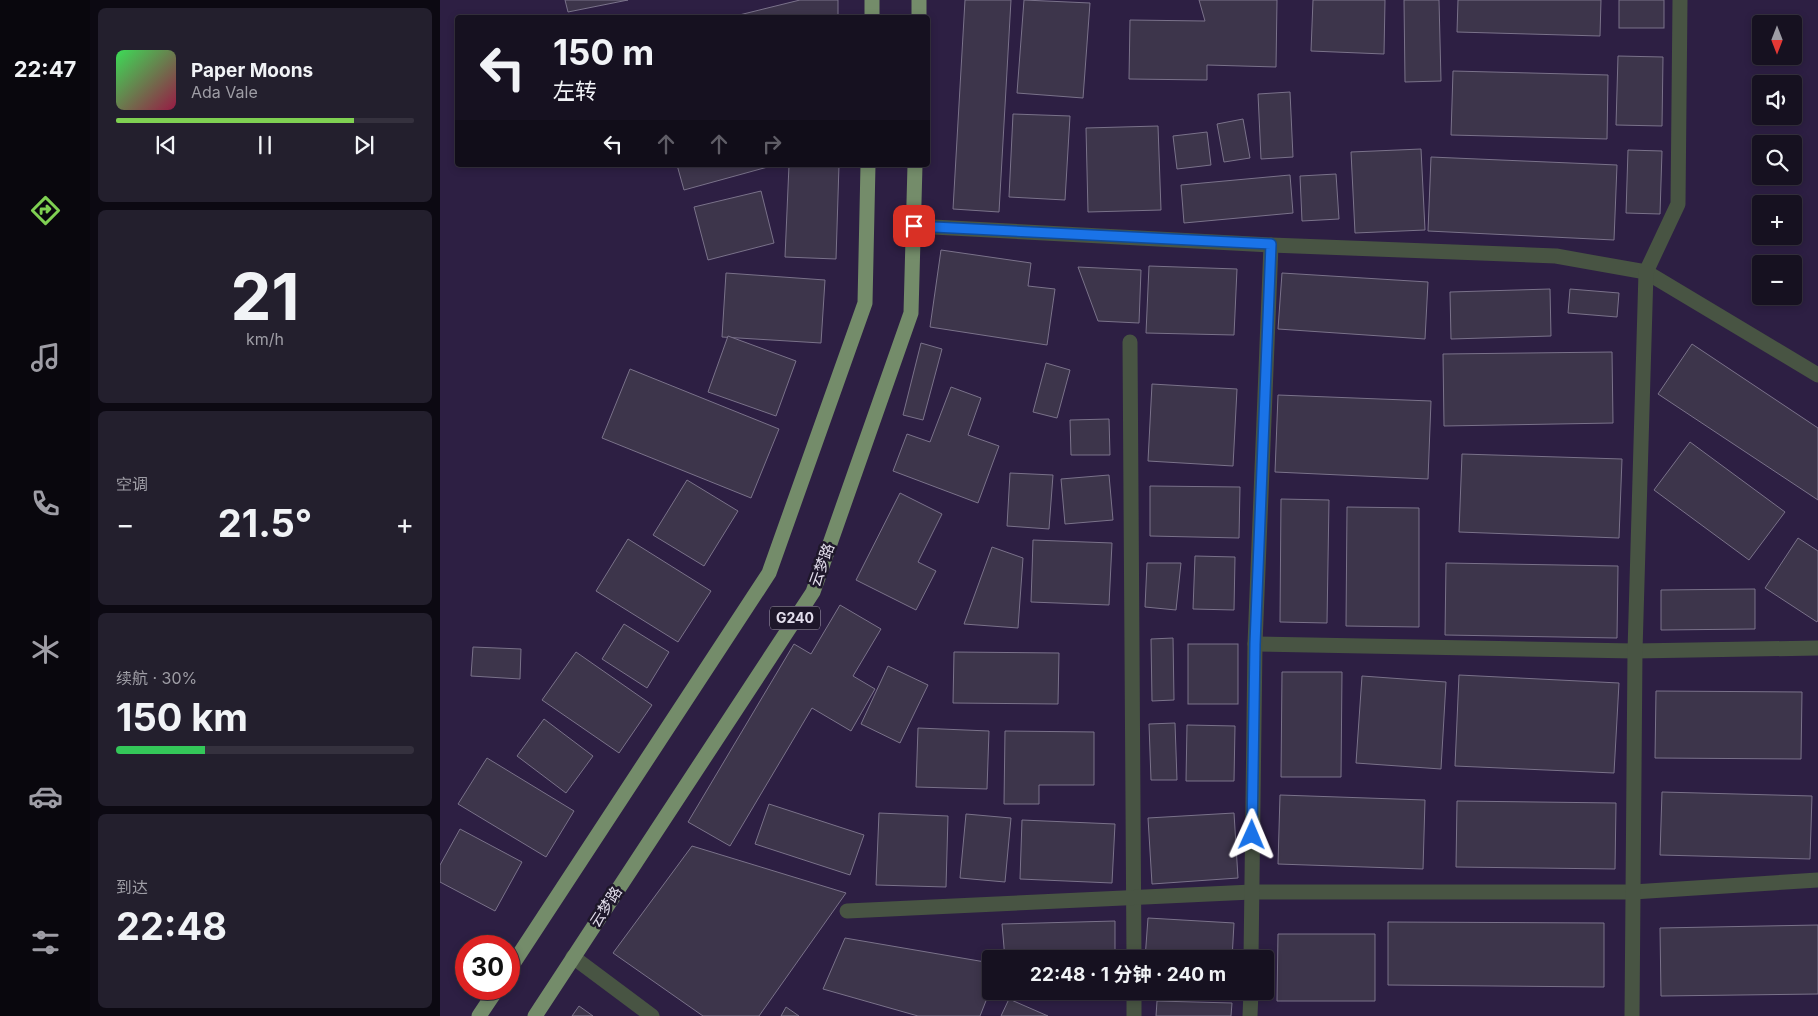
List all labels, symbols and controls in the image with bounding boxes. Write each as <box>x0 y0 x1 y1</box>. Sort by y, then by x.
north arrow <box>1752 15 1802 65</box>
map controls <box>1752 15 1802 305</box>
text: 150 m <box>553 31 654 73</box>
icon: left <box>470 35 535 100</box>
text: 22:47 <box>14 56 76 82</box>
text: Paper Moons <box>191 59 313 82</box>
button: sound <box>1752 75 1802 125</box>
text: 左转 <box>553 78 597 104</box>
text: Ada Vale <box>191 82 258 102</box>
icon: left <box>599 130 627 158</box>
icon: ahead <box>652 130 680 158</box>
icon: ahead <box>705 130 733 158</box>
icon: right <box>758 130 786 158</box>
icon: previous <box>152 131 180 159</box>
icon: pause <box>251 131 279 159</box>
icon: next <box>350 131 378 159</box>
button: search <box>1752 135 1802 185</box>
icon: directions <box>28 193 63 228</box>
button: + <box>1752 195 1802 245</box>
pin <box>893 205 935 247</box>
icon: arrive <box>900 212 928 240</box>
button: − <box>1752 255 1802 305</box>
text: 21 <box>231 257 299 336</box>
text: km/h <box>246 329 284 349</box>
icon: music <box>28 340 63 375</box>
text: 空调 <box>116 474 148 494</box>
icon: phone <box>28 486 63 521</box>
text: 21.5° <box>218 500 312 546</box>
text: − <box>116 507 135 541</box>
text: + <box>395 507 414 541</box>
street label: 云梦路 <box>805 540 838 589</box>
road number: G240 <box>770 606 820 630</box>
icon: climate <box>28 632 63 667</box>
text: 续航 · 30% <box>116 668 197 688</box>
text: 150 km <box>116 694 248 740</box>
icon: car <box>28 779 63 814</box>
position arrow <box>1225 808 1277 860</box>
text: 到达 <box>116 877 148 897</box>
street label: 云梦路 <box>585 883 626 931</box>
text: 22:48 <box>116 903 227 949</box>
icon: filters <box>28 925 63 960</box>
speed limit sign: 30 <box>455 935 520 1000</box>
text: 22:48 · 1 分钟 · 240 m <box>1030 963 1226 986</box>

